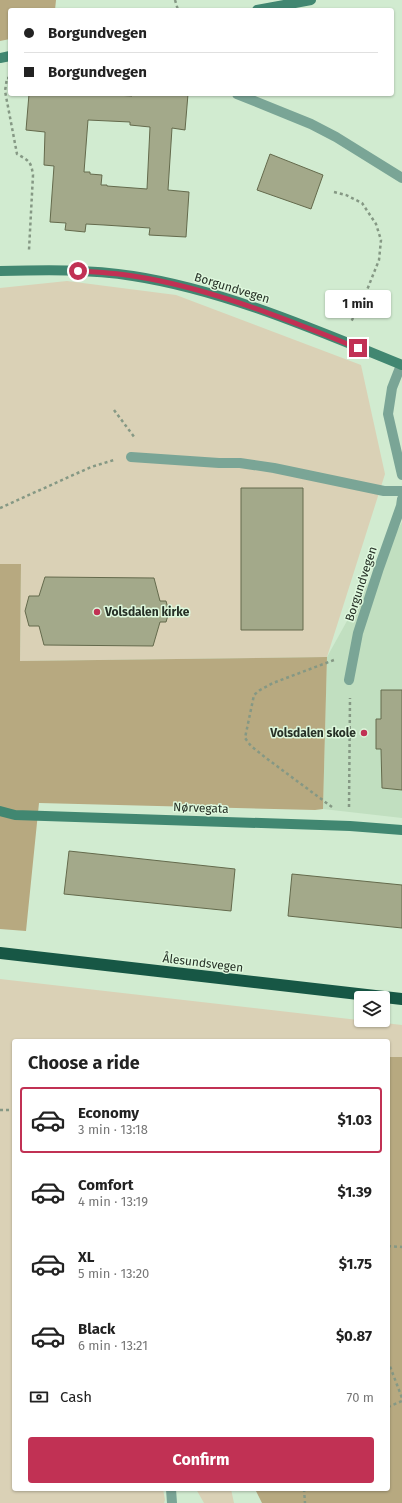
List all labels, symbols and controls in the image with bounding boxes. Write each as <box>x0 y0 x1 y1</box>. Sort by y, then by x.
text: Borgundvegen <box>48 24 147 42</box>
text: Borgundvegen <box>48 63 147 81</box>
route start <box>69 262 87 280</box>
street label: Borgundvegen <box>193 270 271 306</box>
callout: 1 min <box>325 290 391 318</box>
text: 1 min <box>342 296 374 311</box>
route end <box>349 339 367 357</box>
street label: Borgundvegen <box>342 545 380 623</box>
place label: Volsdalen kirke <box>104 605 190 619</box>
marker: Volsdalen kirke <box>92 607 102 617</box>
place label: Volsdalen skole <box>269 726 356 740</box>
marker: Volsdalen skole <box>359 728 369 738</box>
street label: Nørvegata <box>173 800 229 816</box>
street label: Ålesundsvegen <box>162 949 244 975</box>
map controls <box>354 991 390 1027</box>
button: layers <box>354 991 390 1027</box>
text: Choose a ride <box>28 1052 140 1074</box>
icon: car <box>30 1102 66 1138</box>
text: Economy <box>78 1104 139 1122</box>
text: $1.03 <box>338 1111 372 1129</box>
text: 3 min · 13:18 <box>78 1122 148 1137</box>
icon: car <box>30 1174 66 1210</box>
text: Comfort <box>78 1176 134 1194</box>
text: $1.39 <box>337 1183 372 1201</box>
text: 4 min · 13:19 <box>78 1194 148 1209</box>
icon: car <box>30 1246 66 1282</box>
text: XL <box>78 1248 94 1266</box>
text: $1.75 <box>339 1255 372 1273</box>
text: 5 min · 13:20 <box>78 1266 149 1281</box>
icon: car <box>30 1318 66 1354</box>
text: Black <box>78 1320 115 1338</box>
text: $0.87 <box>336 1327 372 1345</box>
text: 6 min · 13:21 <box>78 1338 148 1353</box>
icon: cash <box>28 1386 50 1408</box>
text: Cash <box>60 1388 92 1406</box>
text: 70 m <box>347 1390 374 1405</box>
button: Confirm <box>28 1437 374 1483</box>

